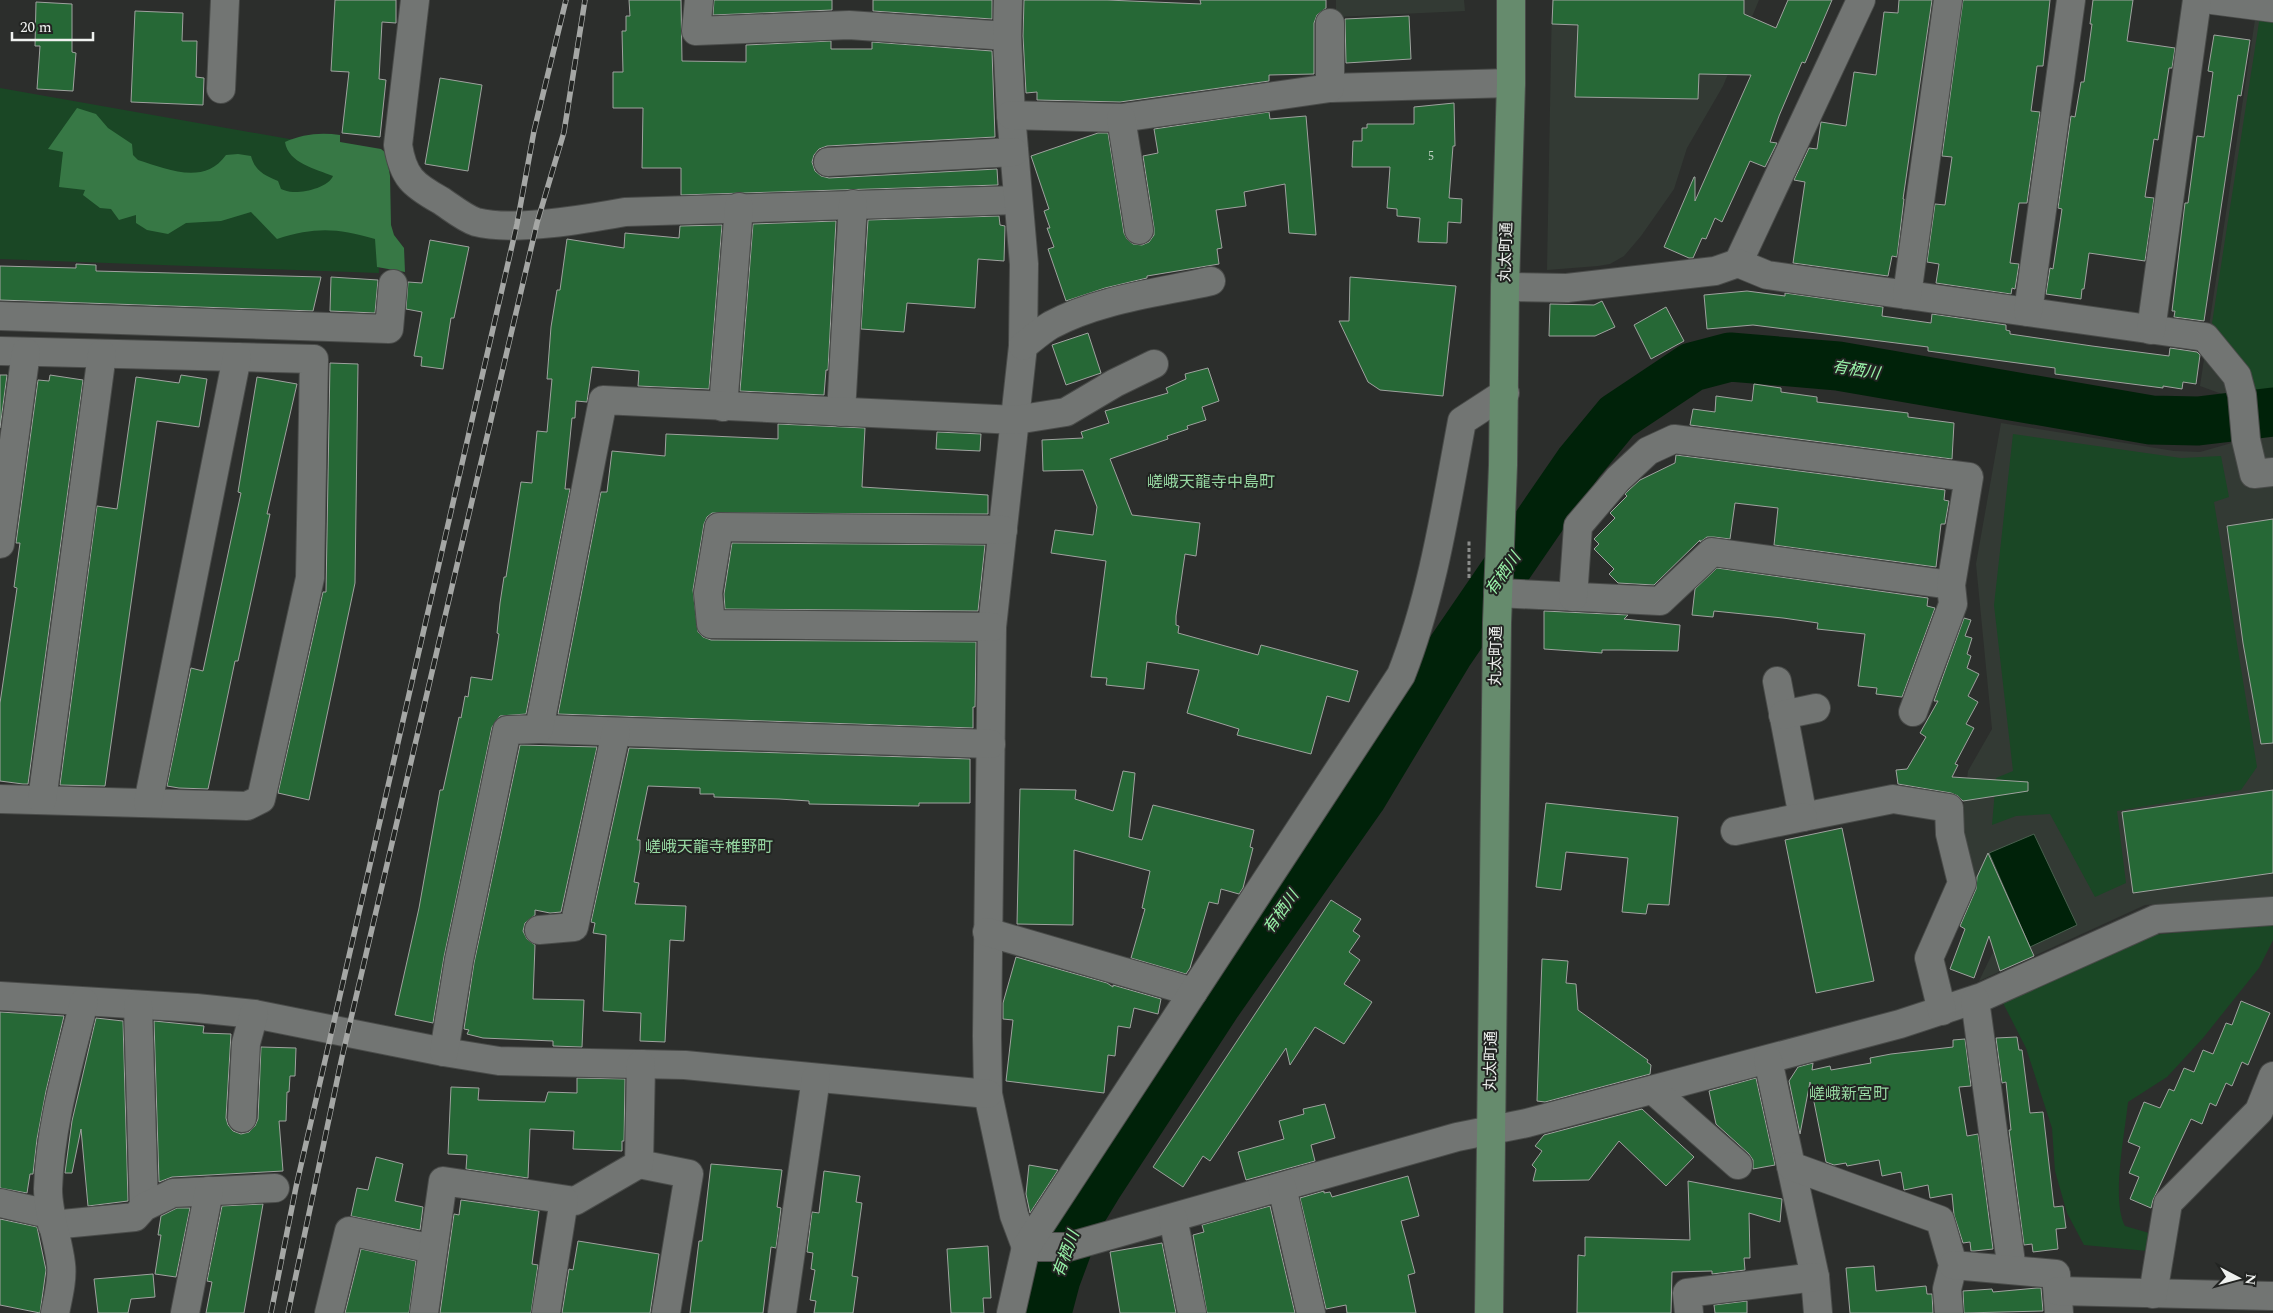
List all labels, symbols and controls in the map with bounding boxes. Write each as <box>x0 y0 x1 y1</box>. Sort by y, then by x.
scale bar <box>12 10 94 42</box>
text: 20 m <box>20 16 52 39</box>
house number: 5 <box>1428 147 1434 166</box>
street label: 丸太町通 <box>1493 222 1519 282</box>
water label: 有栖川 <box>1830 354 1884 386</box>
district label: 嵯峨天龍寺中島町 <box>1147 470 1275 494</box>
water label: 有栖川 <box>1479 546 1528 601</box>
street label: 丸太町通 <box>1484 626 1508 686</box>
district label: 嵯峨天龍寺椎野町 <box>645 835 773 859</box>
water label: 有栖川 <box>1257 884 1306 939</box>
street label: 丸太町通 <box>1479 1031 1503 1091</box>
district label: 嵯峨新宮町 <box>1809 1082 1889 1106</box>
water label: 有栖川 <box>1047 1225 1086 1281</box>
north arrow <box>2213 1253 2263 1303</box>
text: N <box>2239 1273 2261 1286</box>

